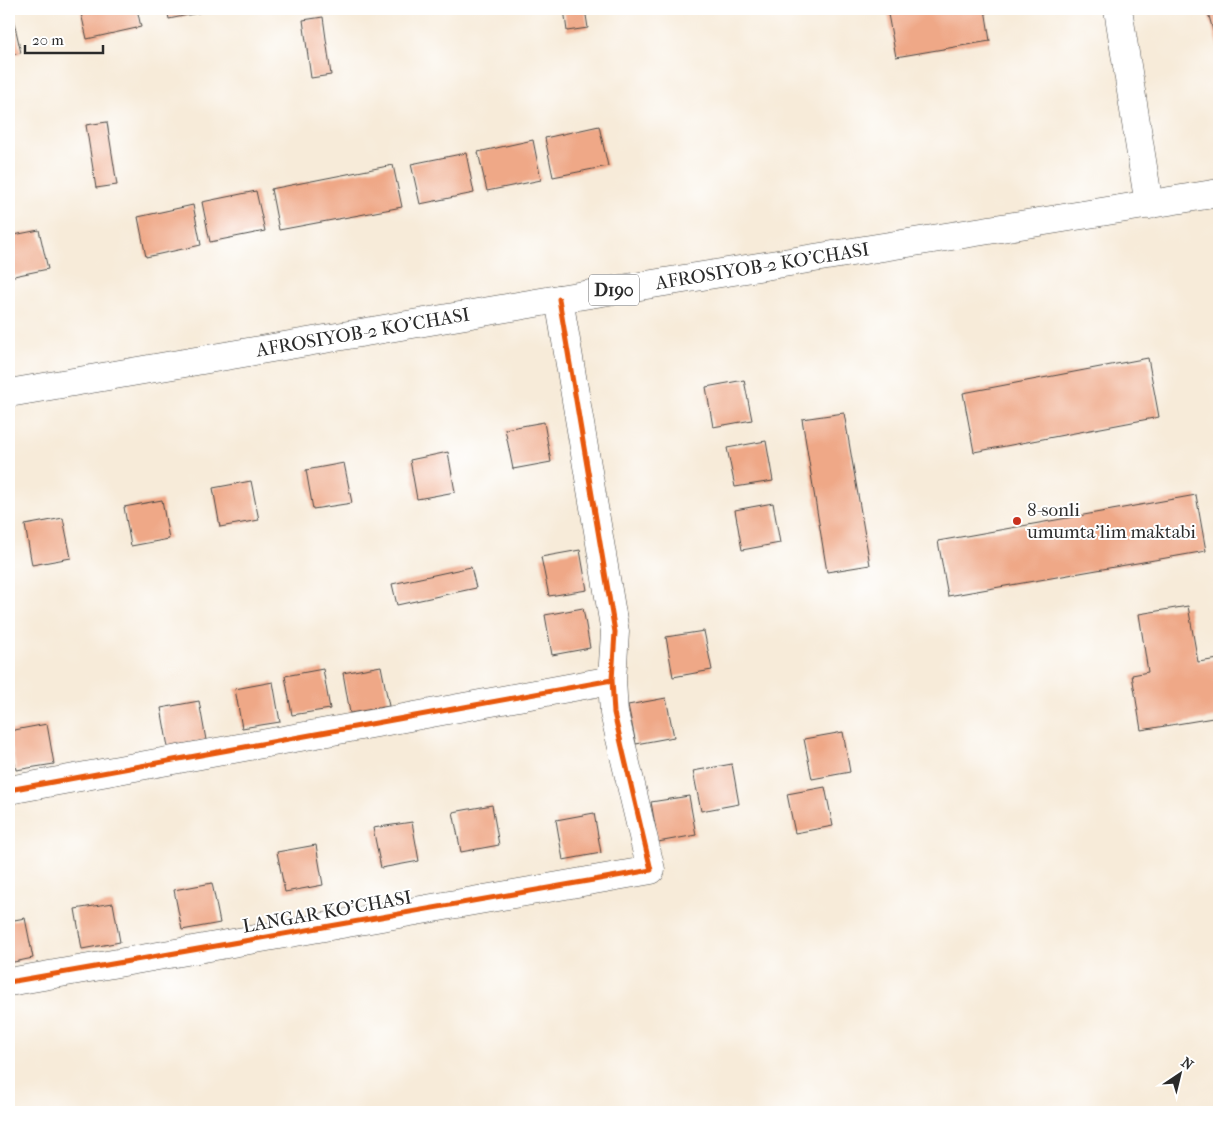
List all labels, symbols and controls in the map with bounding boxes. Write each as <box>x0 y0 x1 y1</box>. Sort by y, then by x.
scale bar <box>25 22 102 54</box>
text: 20 m <box>32 31 64 49</box>
street label: AFROSIYOB-2 KO'CHASI <box>653 238 871 294</box>
road number: D190 <box>589 274 639 306</box>
street label: AFROSIYOB-2 KO'CHASI <box>253 303 471 362</box>
place label: 8-sonli umumta'lim maktabi <box>1026 499 1196 543</box>
marker: 8-sonli umumta'lim maktabi <box>1011 515 1023 527</box>
street label: LANGAR KO'CHASI <box>241 886 413 938</box>
north arrow <box>1156 1048 1206 1098</box>
text: N <box>1178 1054 1197 1074</box>

